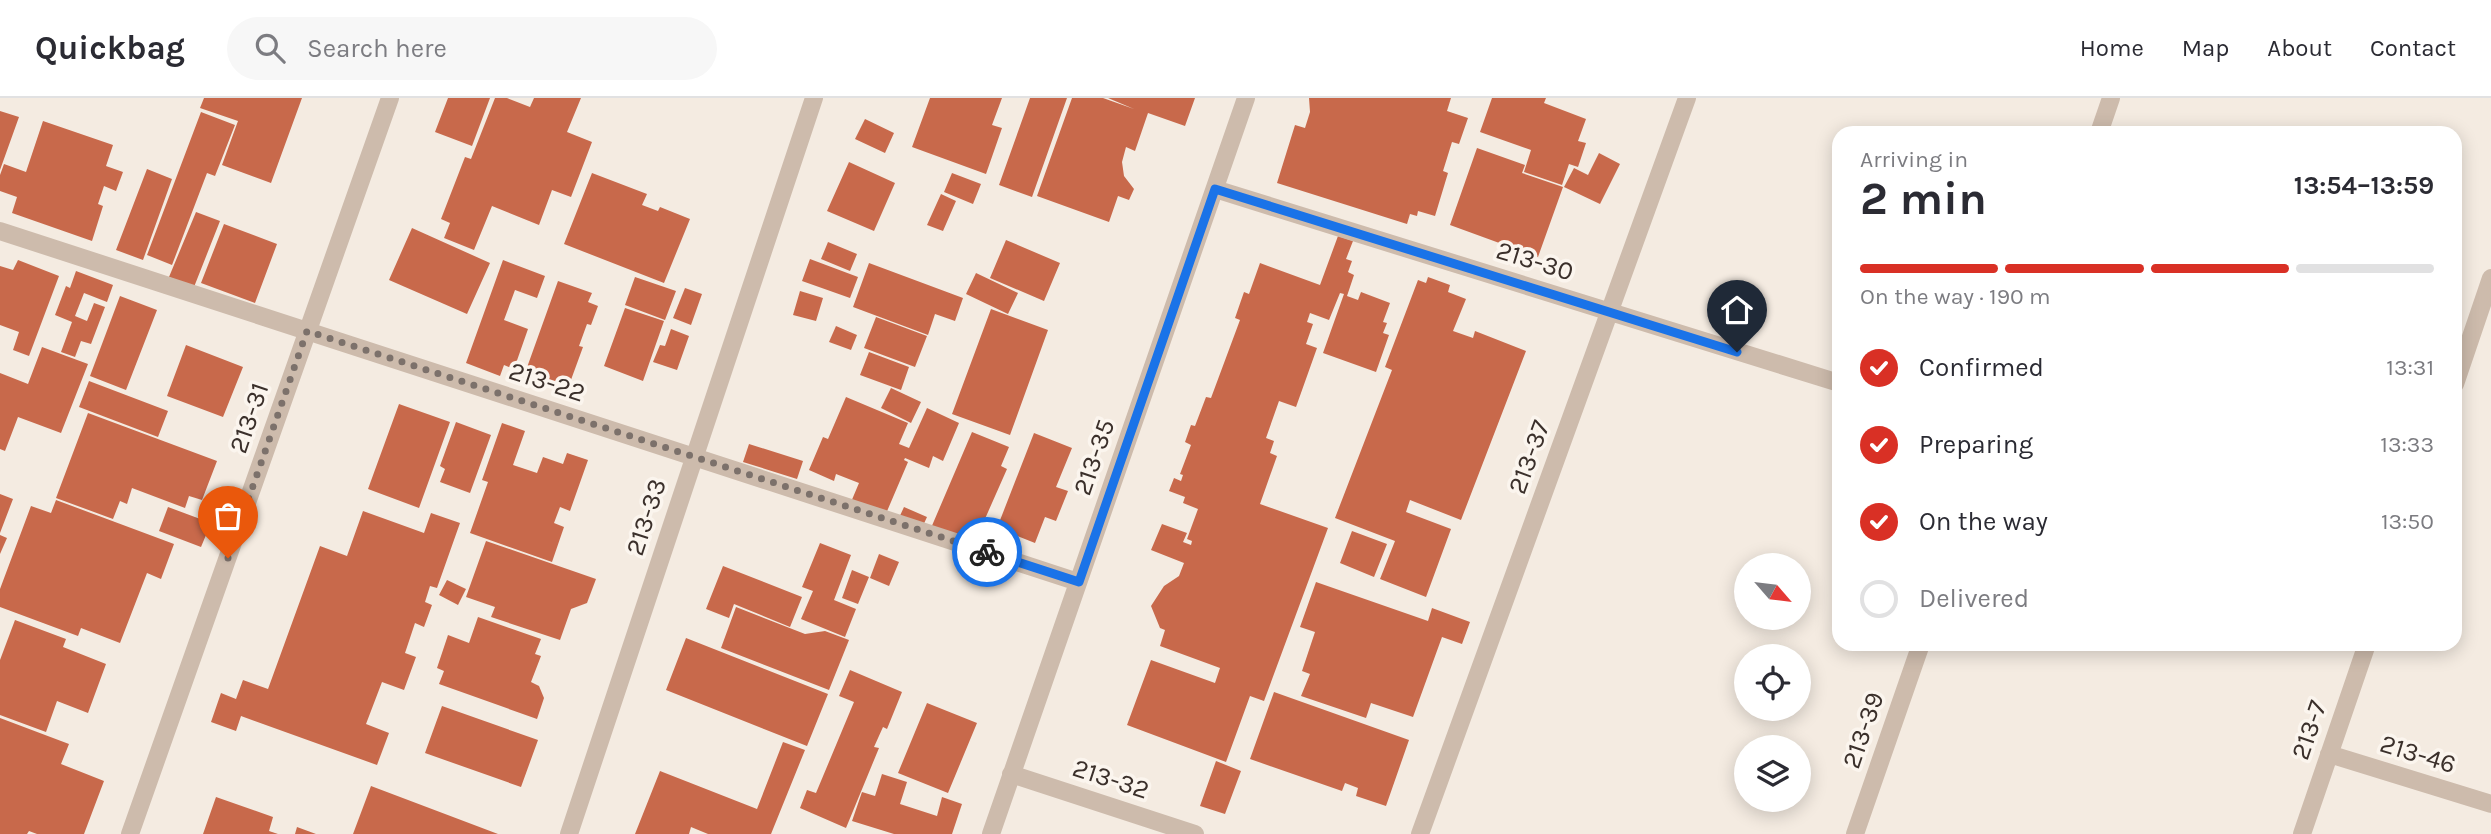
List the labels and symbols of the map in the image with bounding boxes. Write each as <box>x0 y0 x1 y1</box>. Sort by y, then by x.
street label: 213-30 <box>1493 235 1577 287</box>
pin <box>1707 280 1767 352</box>
street label: 213-22 <box>505 355 589 409</box>
street label: 213-31 <box>223 379 275 457</box>
street label: 213-35 <box>1067 415 1121 499</box>
street label: 213-37 <box>1502 416 1556 498</box>
street label: 213-33 <box>619 475 673 559</box>
pin <box>198 486 258 558</box>
courier <box>952 517 1022 587</box>
north arrow <box>1734 553 1811 630</box>
street label: 213-39 <box>1836 688 1890 772</box>
street label: 213-7 <box>2285 696 2333 764</box>
street label: 213-46 <box>2376 728 2460 780</box>
street label: 213-32 <box>1069 752 1153 806</box>

